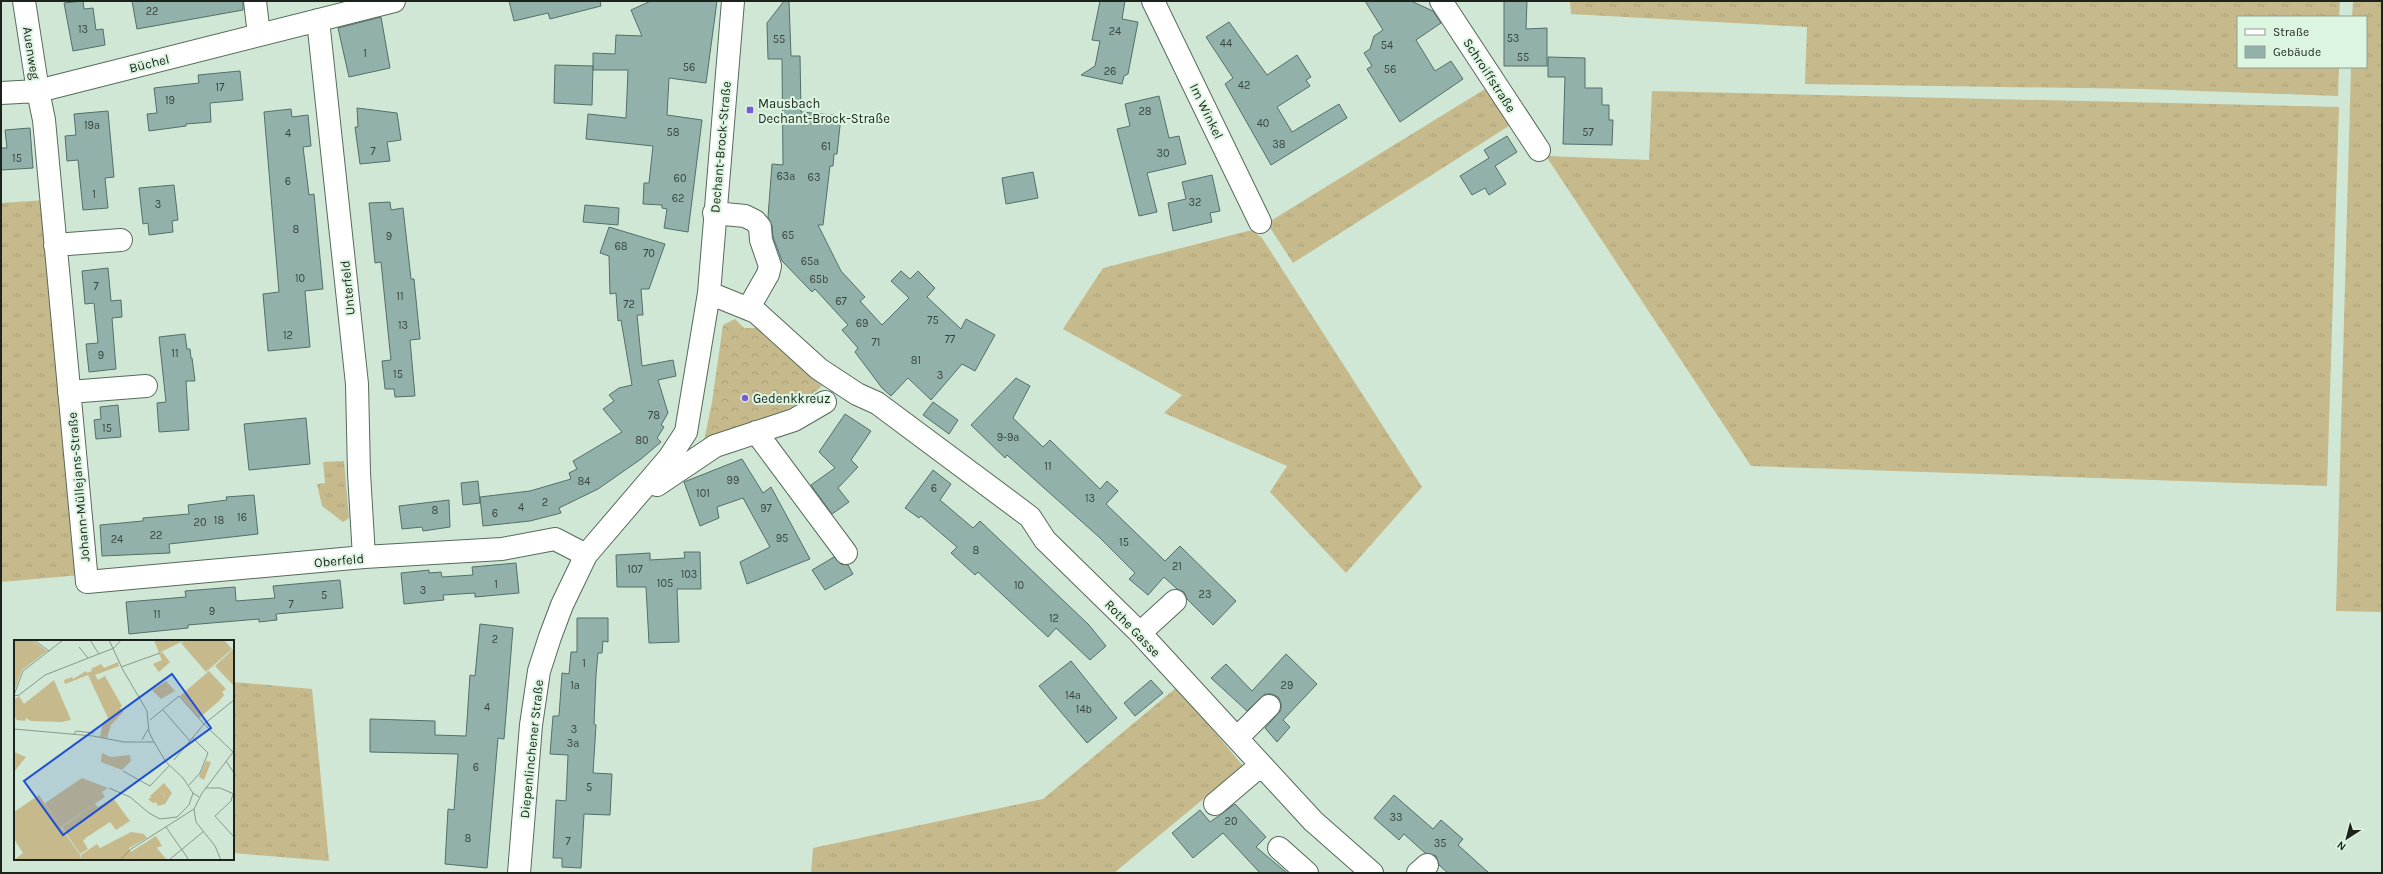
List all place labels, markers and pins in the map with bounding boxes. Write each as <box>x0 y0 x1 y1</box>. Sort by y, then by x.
place label: Mausbach Dechant-Brock-Straße <box>758 96 890 126</box>
marker: Mausbach Dechant-Brock-Straße <box>745 105 755 115</box>
place label: Gedenkkreuz <box>753 391 830 406</box>
marker: Gedenkkreuz <box>740 393 750 403</box>

